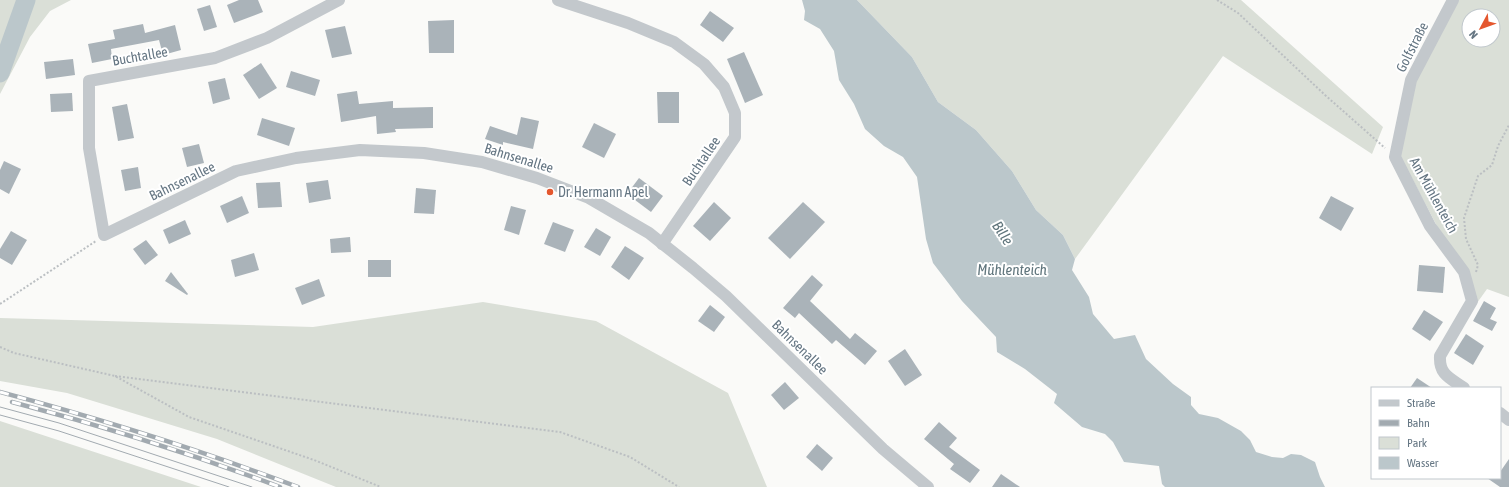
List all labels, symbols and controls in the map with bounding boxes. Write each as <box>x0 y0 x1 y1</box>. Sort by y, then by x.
north arrow <box>1461 8 1501 48</box>
street label: Golfstraße <box>1393 19 1431 75</box>
text: N <box>1467 28 1480 41</box>
street label: Buchtallee <box>111 43 169 69</box>
street label: Buchtallee <box>679 133 723 189</box>
street label: Bahnsenallee <box>483 140 555 176</box>
street label: Am Mühlenteich <box>1407 154 1461 236</box>
street label: Bahnsenallee <box>146 158 218 204</box>
place label: Dr. Hermann Apel <box>558 184 648 200</box>
marker: Dr. Hermann Apel <box>545 187 555 197</box>
water label: Bille <box>989 218 1017 248</box>
water label: Mühlenteich <box>977 261 1047 278</box>
street label: Bahnsenallee <box>769 316 831 378</box>
legend <box>1371 387 1501 479</box>
text: Straße <box>1407 396 1435 410</box>
text: Bahn <box>1407 416 1430 430</box>
text: Park <box>1407 436 1428 450</box>
text: Wasser <box>1407 456 1439 470</box>

